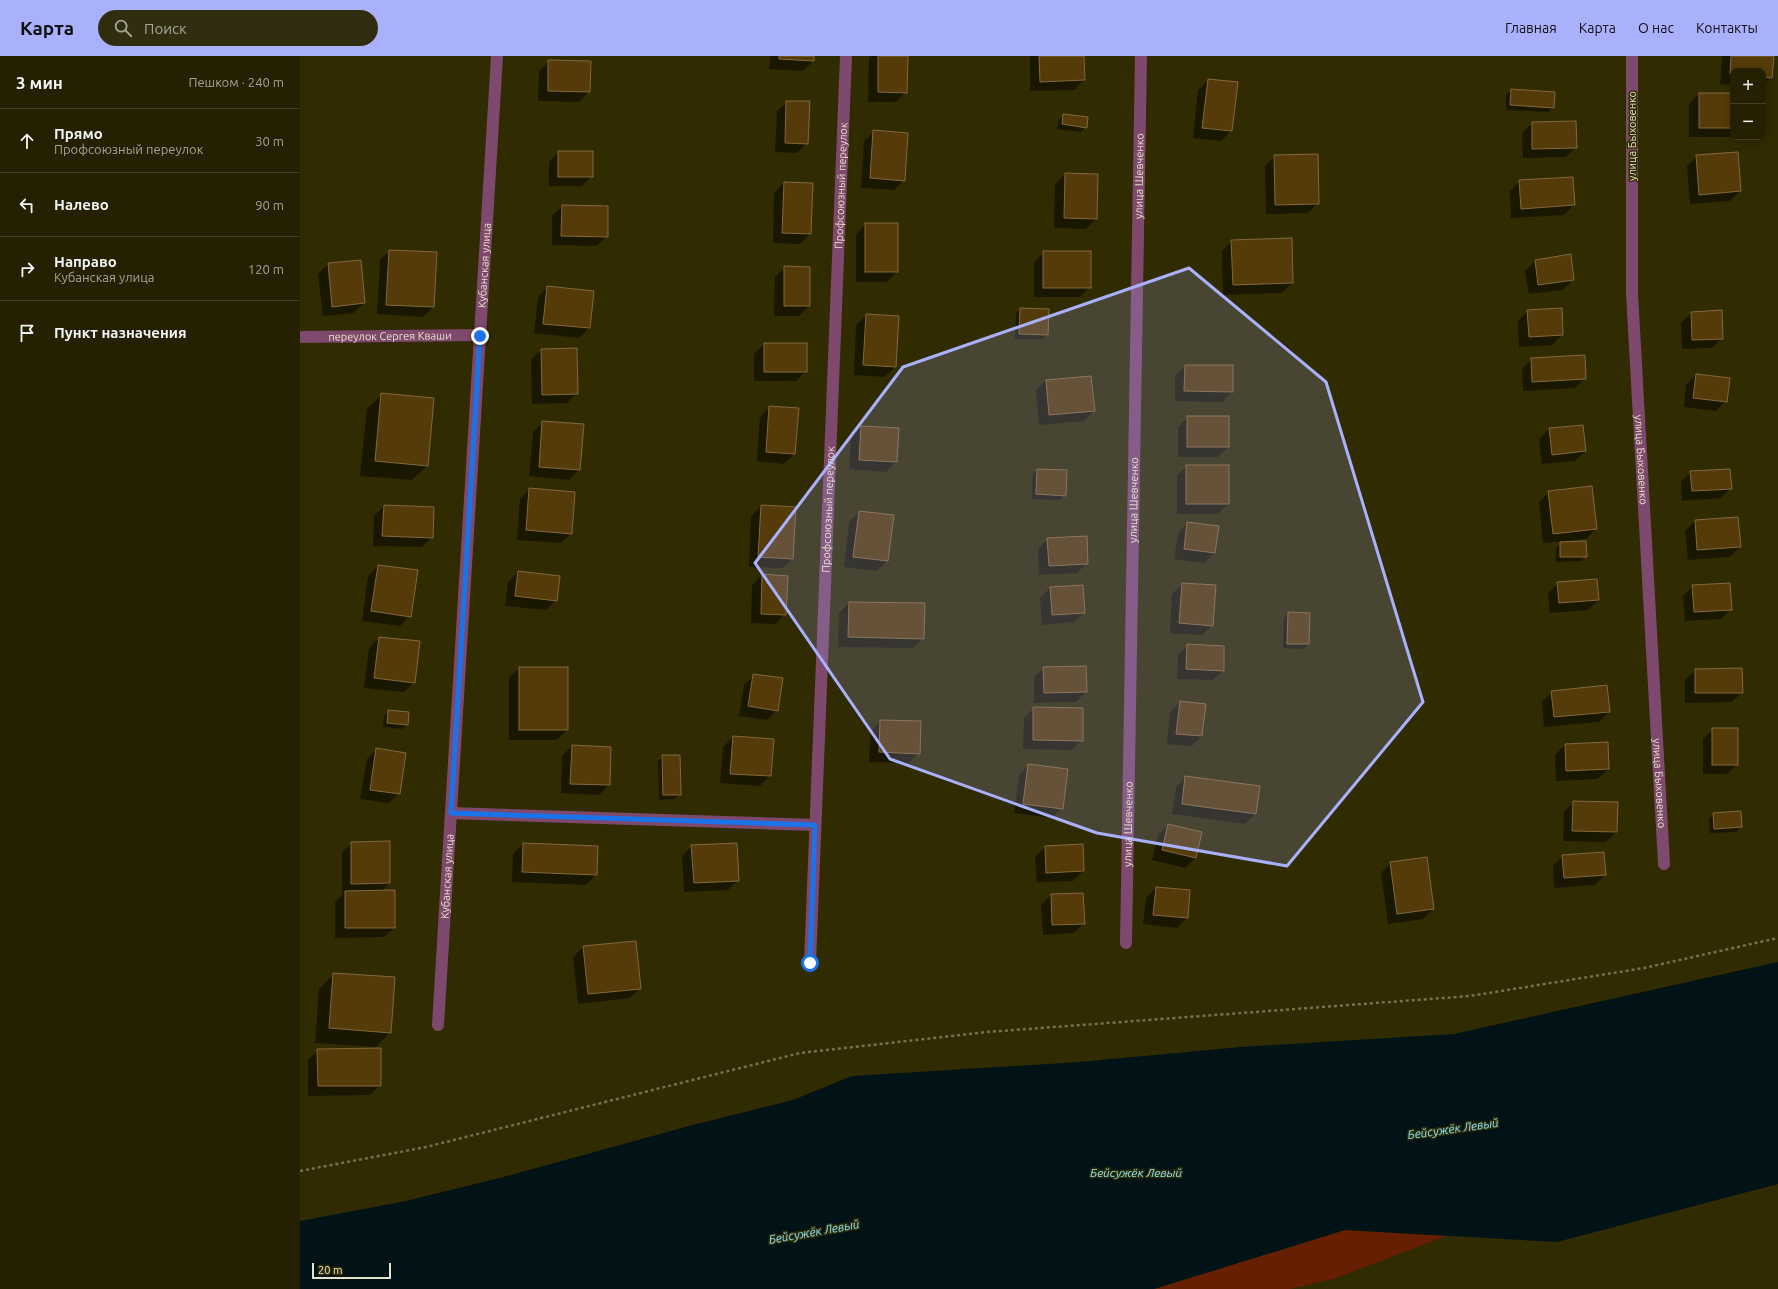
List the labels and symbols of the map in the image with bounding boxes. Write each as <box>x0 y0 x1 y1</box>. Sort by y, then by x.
street label: улица Быховенко <box>1626 91 1638 181</box>
street label: Профсоюзный переулок <box>832 122 849 249</box>
street label: улица Шевченко <box>1132 133 1146 219</box>
street label: Кубанская улица <box>476 223 493 308</box>
route end <box>471 327 489 345</box>
street label: переулок Сергея Кваши <box>328 329 452 343</box>
street label: улица Быховенко <box>1633 414 1650 505</box>
street label: Профсоюзный переулок <box>820 446 837 573</box>
street label: улица Шевченко <box>1127 457 1140 543</box>
street label: улица Быховенко <box>1651 738 1668 828</box>
street label: улица Шевченко <box>1121 781 1135 867</box>
street label: Кубанская улица <box>438 833 456 919</box>
route start <box>801 954 819 972</box>
water label: Бейсужёк Левый <box>1407 1116 1500 1141</box>
water label: Бейсужёк Левый <box>1090 1166 1182 1179</box>
water label: Бейсужёк Левый <box>768 1217 861 1246</box>
scale bar <box>312 1261 391 1280</box>

